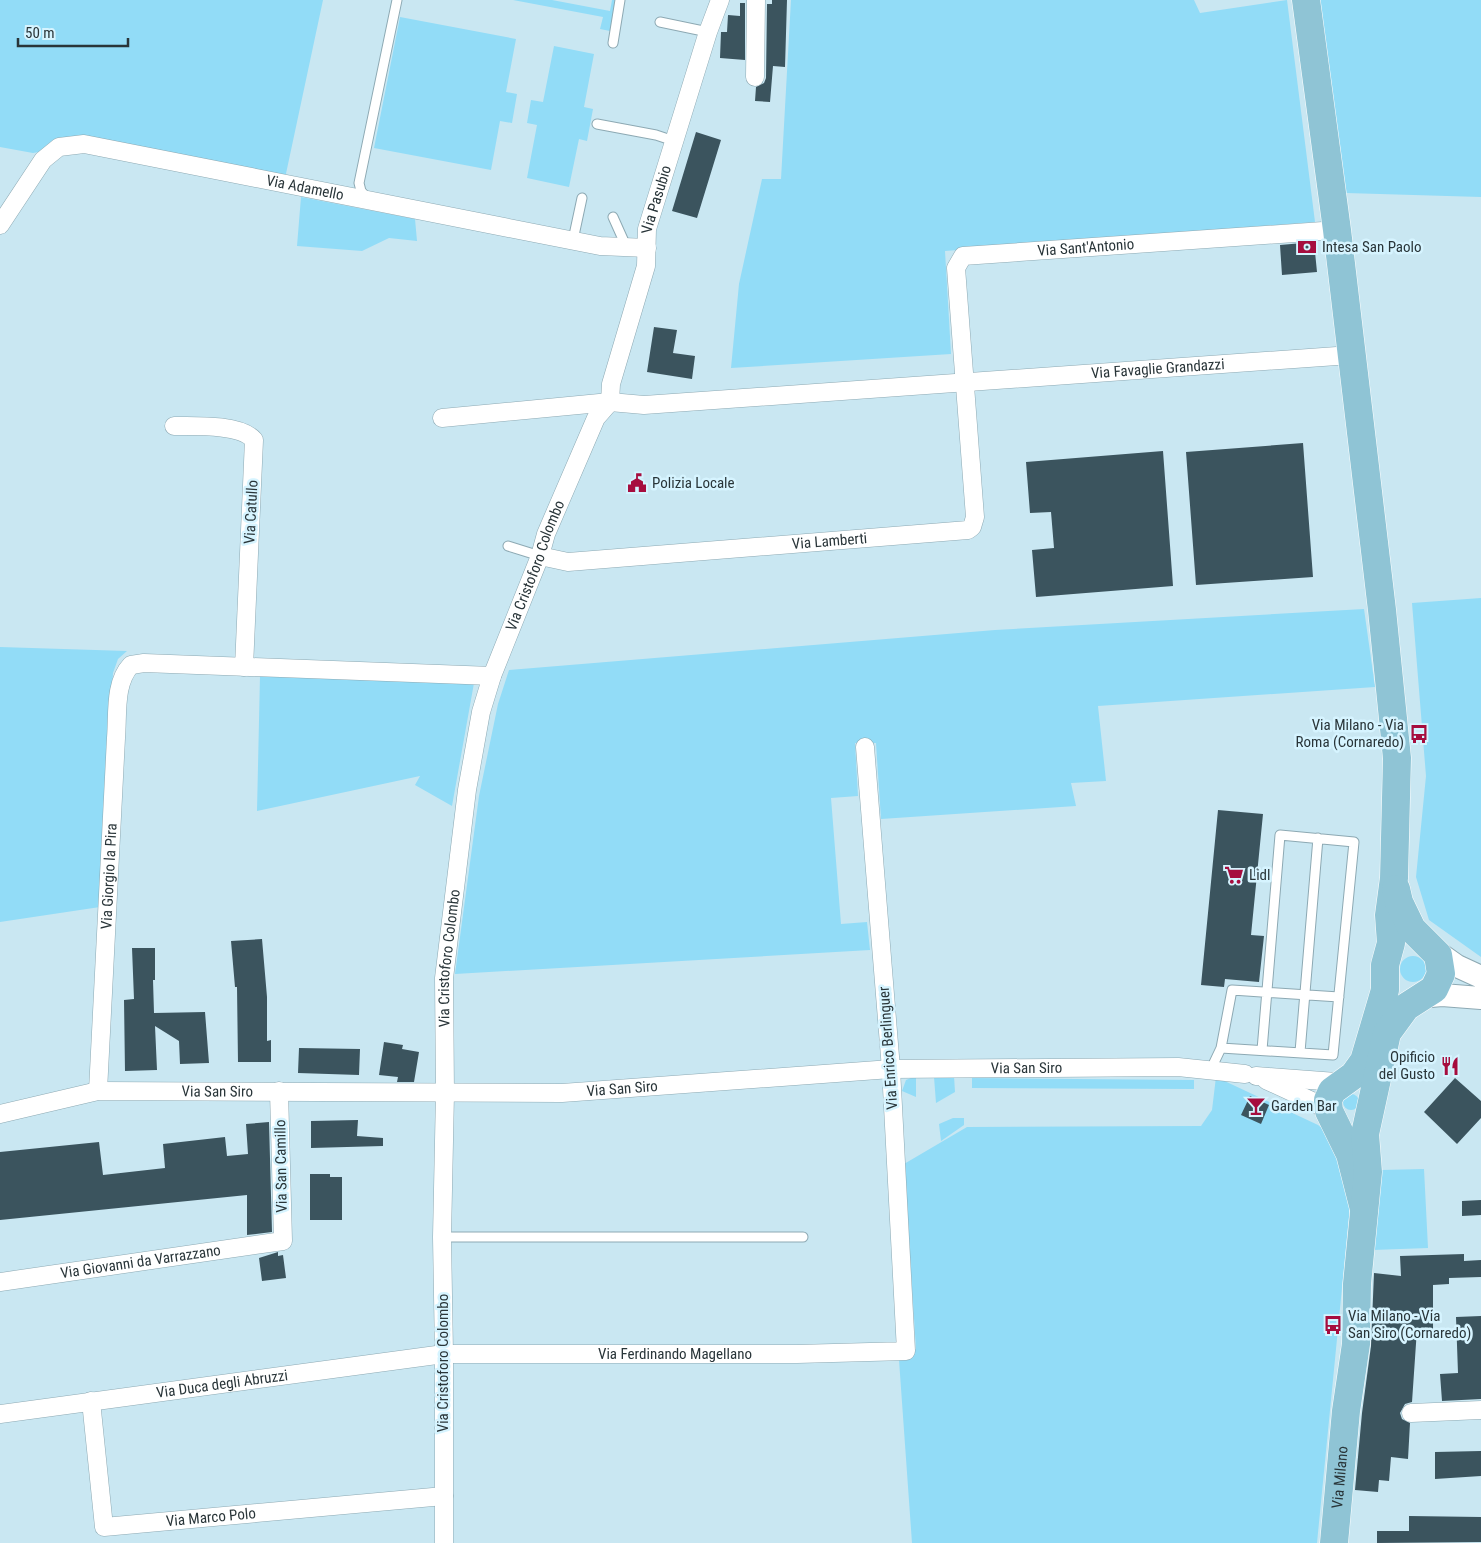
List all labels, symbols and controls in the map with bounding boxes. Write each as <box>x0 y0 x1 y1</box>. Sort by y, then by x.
scale bar <box>18 15 128 47</box>
text: 50 m <box>25 24 55 42</box>
street label: Via Pasubio <box>638 163 675 234</box>
street label: Via Adamello <box>265 171 345 204</box>
street label: Via Sant'Antonio <box>1037 235 1135 260</box>
bank icon: Intesa San Paolo <box>1296 236 1318 258</box>
place label: Intesa San Paolo <box>1322 238 1422 256</box>
street label: Via Favaglie Grandazzi <box>1090 355 1225 382</box>
public building icon: Polizia Locale <box>626 472 648 494</box>
place label: Polizia Locale <box>652 474 735 492</box>
street label: Via Catullo <box>240 479 262 545</box>
street label: Via Cristoforo Colombo <box>502 497 568 634</box>
street label: Via Lamberti <box>791 529 868 553</box>
place label: Via Milano - Via Roma (Cornaredo) <box>1296 716 1404 751</box>
bus stop icon: Via Milano - Via Roma (Cornaredo) <box>1408 723 1430 745</box>
street label: Via Giorgio la Pira <box>97 823 121 930</box>
supermarket icon: Lidl <box>1223 864 1245 886</box>
place label: Lidl <box>1249 866 1270 884</box>
street label: Via Cristoforo Colombo <box>435 888 464 1027</box>
street label: Via Enrico Berlinguer <box>875 985 901 1110</box>
place label: Opificio del Gusto <box>1379 1048 1435 1083</box>
restaurant icon: Opificio del Gusto <box>1439 1055 1461 1077</box>
street label: Via San Siro <box>991 1059 1062 1077</box>
street label: Via San Siro <box>586 1077 658 1100</box>
street label: Via San Siro <box>182 1082 253 1101</box>
bar icon: Garden Bar <box>1245 1095 1267 1117</box>
place label: Garden Bar <box>1271 1097 1337 1115</box>
street label: Via San Camillo <box>271 1119 291 1213</box>
street label: Via Giovanni da Varrazzano <box>59 1241 222 1282</box>
street label: Via Cristoforo Colombo <box>434 1294 452 1432</box>
place label: Via Milano - Via San Siro (Cornaredo) <box>1348 1307 1471 1342</box>
bus stop icon: Via Milano - Via San Siro (Cornaredo) <box>1322 1314 1344 1336</box>
street label: Via Ferdinando Magellano <box>598 1345 752 1363</box>
street label: Via Duca degli Abruzzi <box>155 1366 289 1402</box>
street label: Via Milano <box>1328 1445 1352 1509</box>
street label: Via Marco Polo <box>165 1504 257 1530</box>

